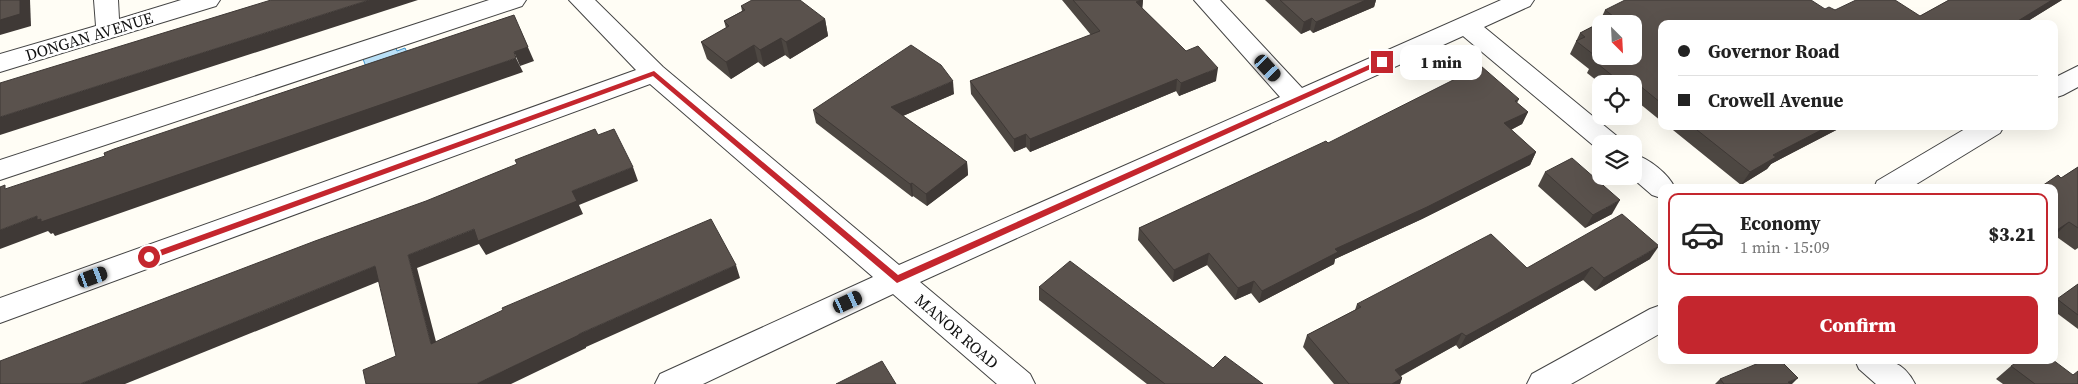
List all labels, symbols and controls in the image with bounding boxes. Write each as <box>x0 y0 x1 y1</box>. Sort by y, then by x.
street label: DONGAN AVENUE <box>22 6 156 66</box>
north arrow <box>1592 15 1642 65</box>
map controls <box>1592 15 1642 185</box>
text: Governor Road <box>1708 38 1840 64</box>
callout: 1 min <box>1400 44 1482 80</box>
route end <box>1371 51 1393 73</box>
text: 1 min <box>1420 51 1462 73</box>
car <box>1252 52 1283 84</box>
button: locate <box>1592 75 1642 125</box>
text: Crowell Avenue <box>1708 87 1843 113</box>
button: layers <box>1592 135 1642 185</box>
text: Economy <box>1740 210 1821 236</box>
icon: car <box>1680 212 1725 257</box>
text: $3.21 <box>1988 221 2036 247</box>
text: 1 min · 15:09 <box>1740 236 1830 258</box>
route start <box>138 246 160 268</box>
car <box>76 265 109 289</box>
car <box>831 289 864 315</box>
street label: MANOR ROAD <box>911 289 1003 373</box>
button: Confirm <box>1678 296 2038 354</box>

